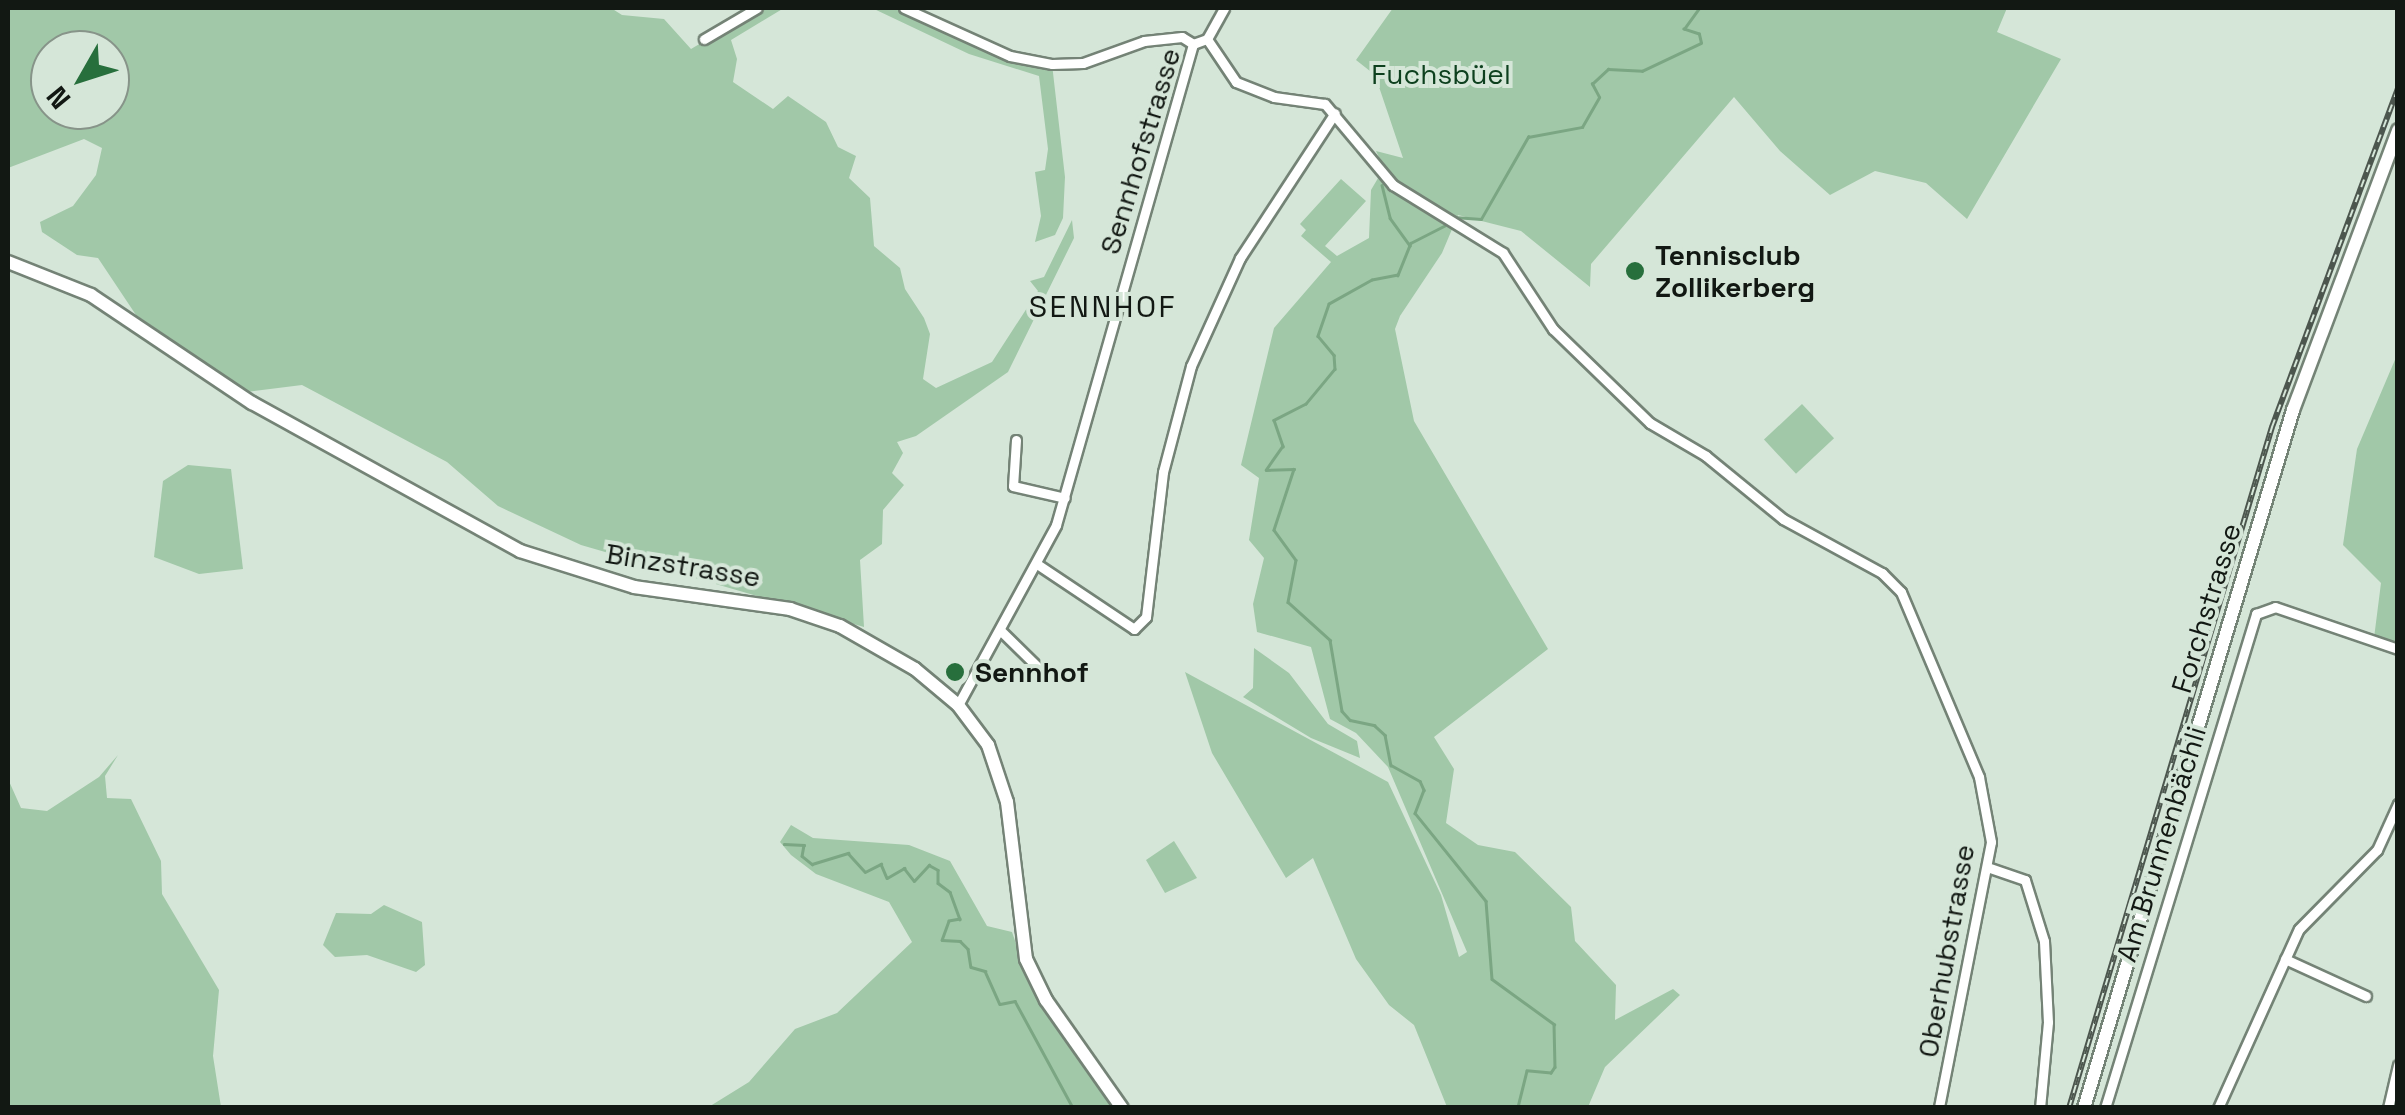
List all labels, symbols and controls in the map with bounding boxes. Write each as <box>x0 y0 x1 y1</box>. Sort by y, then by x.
north arrow <box>30 30 130 130</box>
street label: Sennhofstrasse <box>1093 44 1187 258</box>
park label: Fuchsbüel <box>1371 57 1511 91</box>
text: N <box>38 79 78 116</box>
place label: Tennisclub Zollikerberg <box>1655 238 1815 304</box>
marker: Tennisclub Zollikerberg <box>1624 260 1646 282</box>
district label: SENNHOF <box>1029 289 1177 325</box>
street label: Forchstrasse <box>2164 519 2248 697</box>
street label: Binzstrasse <box>603 536 763 594</box>
place label: Sennhof <box>975 655 1089 689</box>
marker: Sennhof <box>944 661 966 683</box>
street label: Am Brunnenbächli <box>2109 722 2213 966</box>
street label: Oberhubstrasse <box>1911 842 1981 1060</box>

